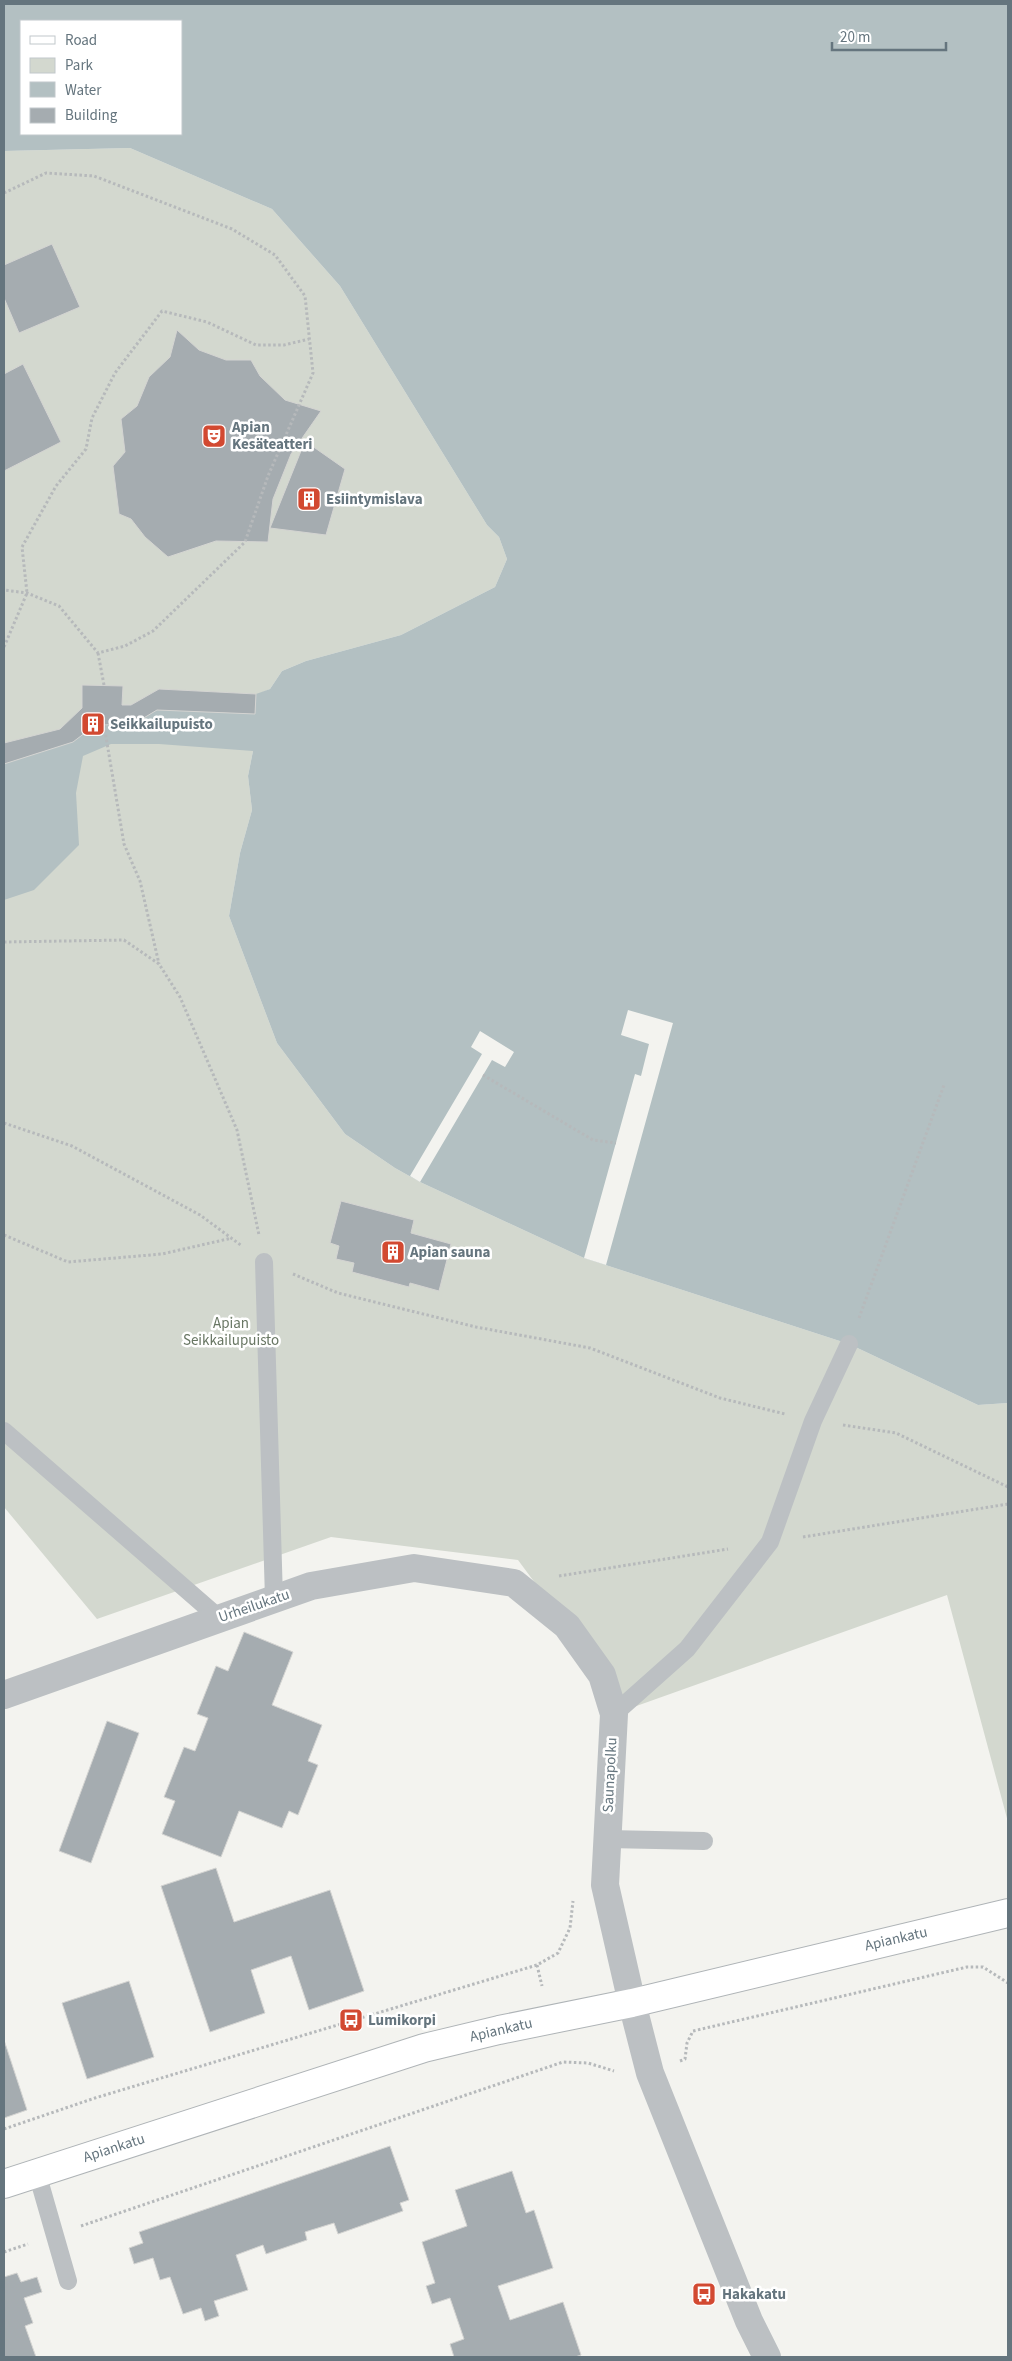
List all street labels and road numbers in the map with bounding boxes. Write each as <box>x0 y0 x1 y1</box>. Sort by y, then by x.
street label: Urheilukatu <box>216 1584 292 1628</box>
street label: Saunapolku <box>598 1737 622 1813</box>
street label: Apiankatu <box>863 1922 929 1956</box>
street label: Apiankatu <box>468 2013 534 2047</box>
street label: Apiankatu <box>80 2128 148 2168</box>

